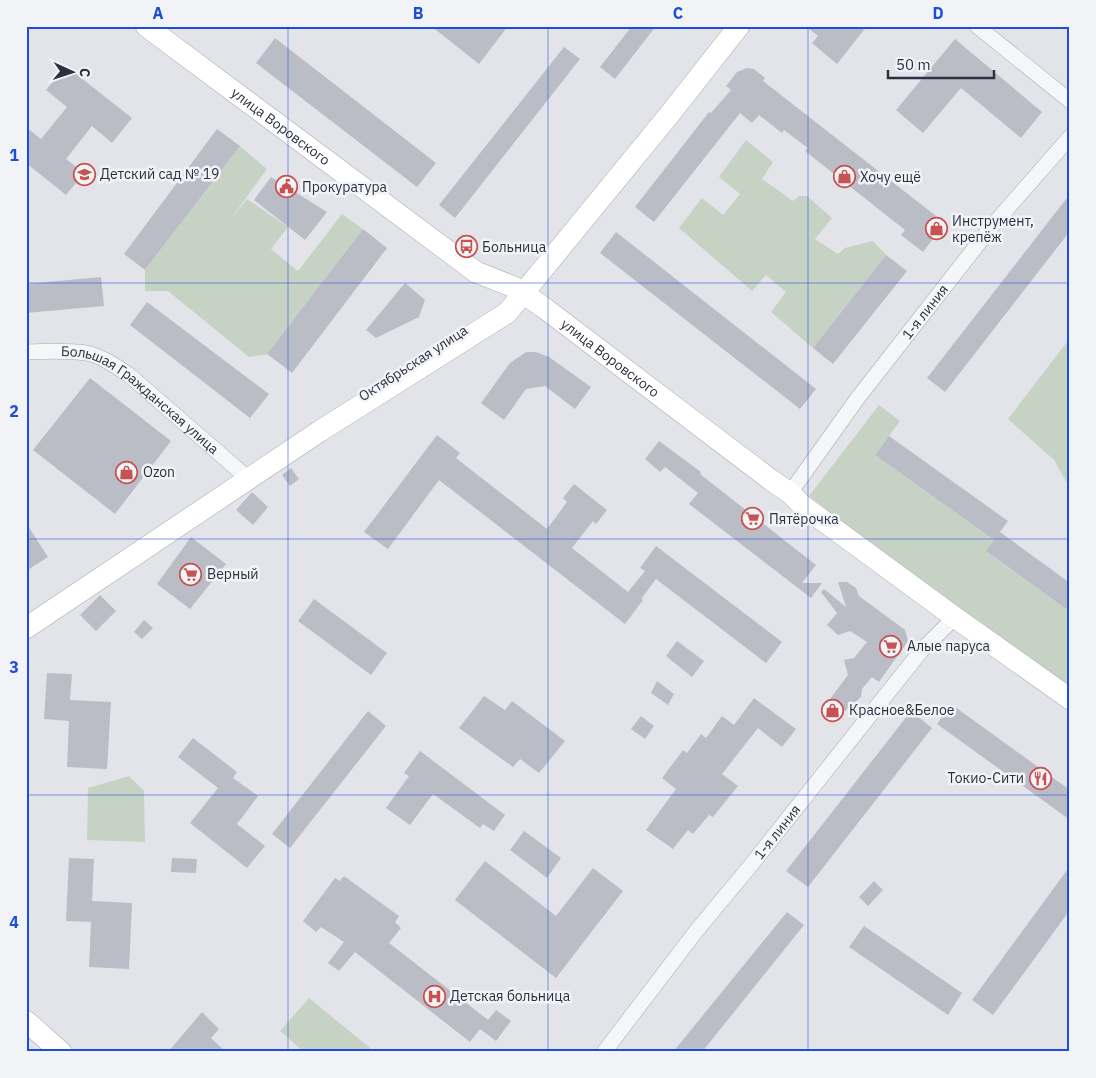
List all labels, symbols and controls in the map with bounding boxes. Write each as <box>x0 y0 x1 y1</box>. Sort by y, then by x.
text: A <box>153 3 164 23</box>
text: B <box>413 3 424 23</box>
text: C <box>673 3 683 23</box>
text: D <box>932 3 944 23</box>
north arrow <box>48 48 98 98</box>
scale bar <box>888 48 995 80</box>
text: 50 m <box>896 55 931 74</box>
text: С <box>76 68 94 78</box>
street label: улица Воровского <box>228 84 334 169</box>
text: 1 <box>9 145 19 165</box>
school or university icon: Детский сад № 19 <box>72 162 96 186</box>
place label: Детский сад № 19 <box>100 165 220 183</box>
shop icon: Хочу ещё <box>832 165 856 189</box>
place label: Хочу ещё <box>860 168 921 186</box>
public building icon: Прокуратура <box>274 175 298 199</box>
place label: Прокуратура <box>302 178 388 196</box>
place label: Инструмент, крепёж <box>952 212 1034 246</box>
shop icon: Инструмент, крепёж <box>924 217 948 241</box>
bus stop icon: Больница <box>454 235 478 259</box>
place label: Больница <box>482 238 547 256</box>
street label: 1-я линия <box>898 281 952 343</box>
street label: улица Воровского <box>557 315 663 401</box>
street label: Октябрьская улица <box>355 321 471 405</box>
street label: Большая Гражданская улица <box>61 342 223 458</box>
text: 2 <box>9 401 19 421</box>
shop icon: Ozon <box>115 460 139 484</box>
place label: Ozon <box>143 463 175 481</box>
supermarket icon: Пятёрочка <box>741 507 765 531</box>
place label: Пятёрочка <box>769 510 839 528</box>
supermarket icon: Верный <box>179 562 203 586</box>
place label: Верный <box>207 565 259 583</box>
supermarket icon: Алые паруса <box>879 634 903 658</box>
place label: Алые паруса <box>907 637 991 655</box>
text: 3 <box>9 657 19 677</box>
shop icon: Красное&Белое <box>821 698 845 722</box>
place label: Красное&Белое <box>849 701 955 719</box>
restaurant icon: Токио-Сити <box>1028 766 1052 790</box>
place label: Токио-Сити <box>948 769 1024 787</box>
street label: 1-я линия <box>750 801 804 863</box>
text: 4 <box>9 912 19 932</box>
hospital icon: Детская больница <box>422 984 446 1008</box>
place label: Детская больница <box>450 987 571 1005</box>

